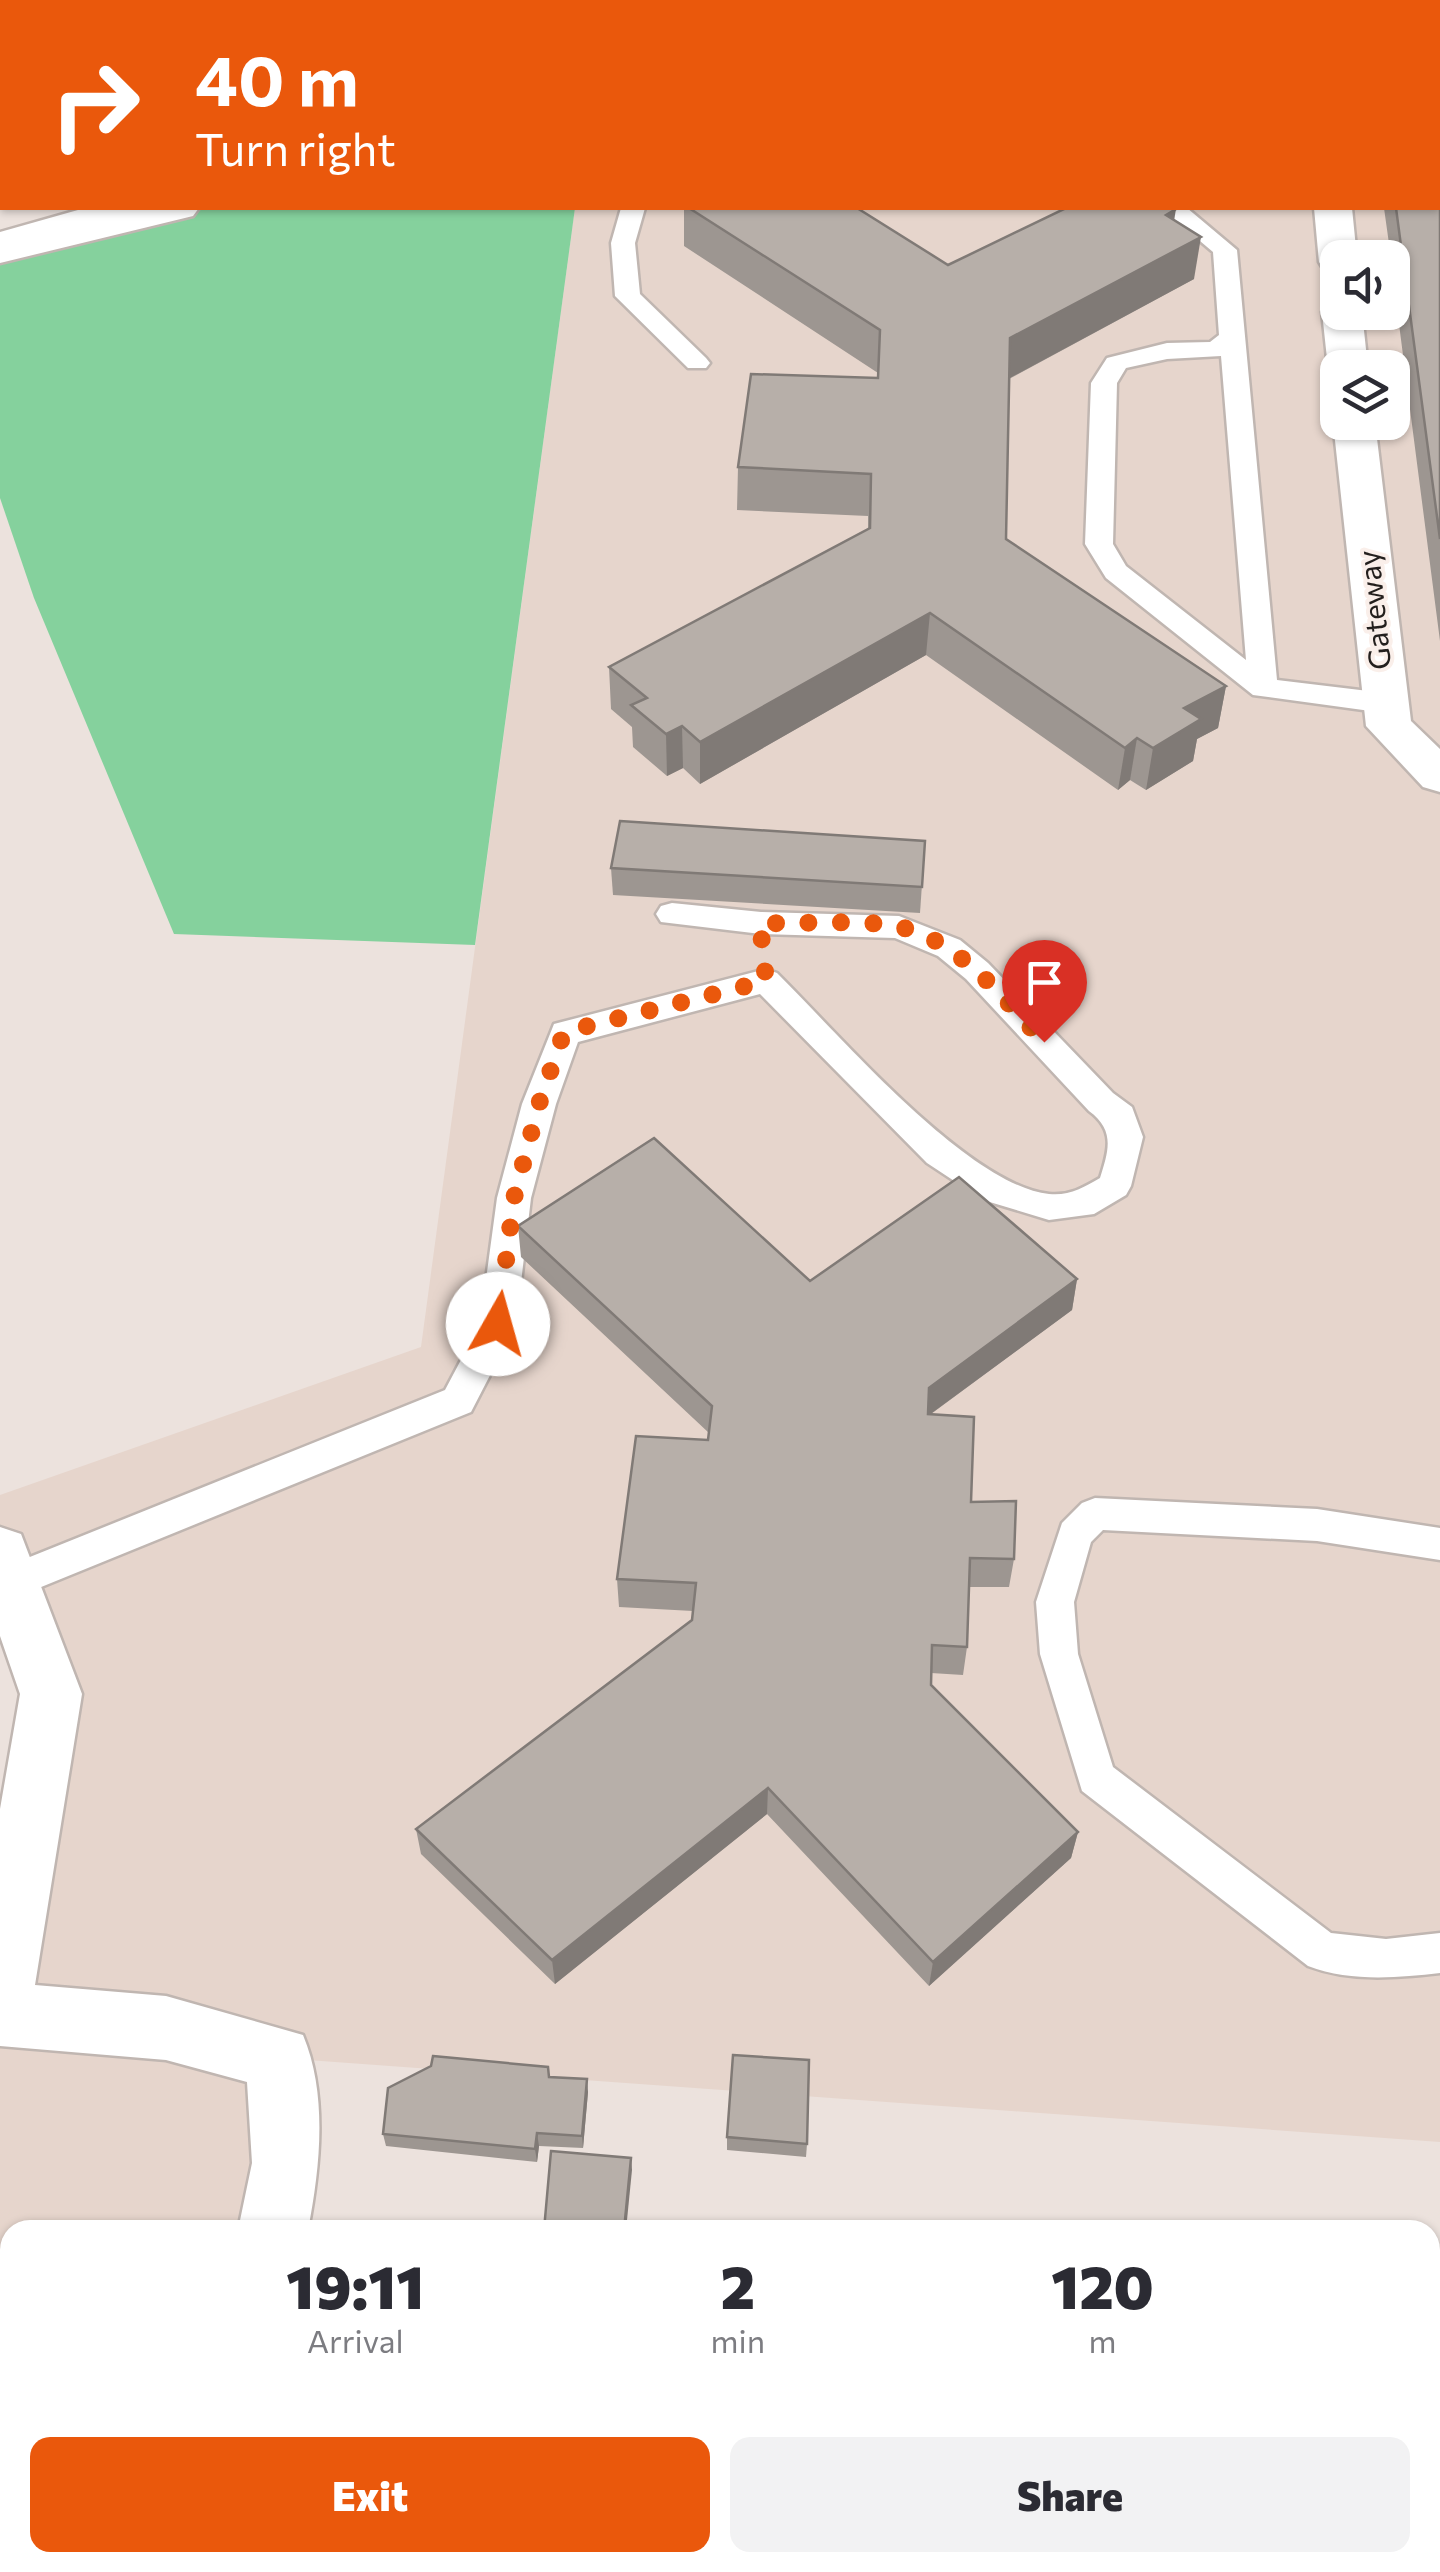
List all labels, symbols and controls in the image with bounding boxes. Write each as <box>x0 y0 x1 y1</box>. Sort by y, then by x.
text: 40 m <box>195 35 359 120</box>
icon: right <box>30 40 160 170</box>
text: Turn right <box>195 120 396 175</box>
map controls <box>1320 240 1410 440</box>
button: sound <box>1320 240 1410 330</box>
button: layers <box>1320 350 1410 440</box>
street label: Gateway <box>1348 549 1397 672</box>
pin <box>1002 940 1087 1043</box>
icon: arrive <box>1017 955 1072 1010</box>
position arrow <box>446 1272 550 1376</box>
text: 19:11 <box>286 2248 424 2321</box>
text: 2 <box>721 2248 755 2321</box>
text: 120 <box>1051 2248 1154 2321</box>
text: Arrival <box>307 2320 404 2360</box>
text: min <box>711 2320 765 2360</box>
text: m <box>1089 2320 1117 2360</box>
button: Exit <box>30 2437 710 2552</box>
button: Share <box>730 2437 1410 2552</box>

